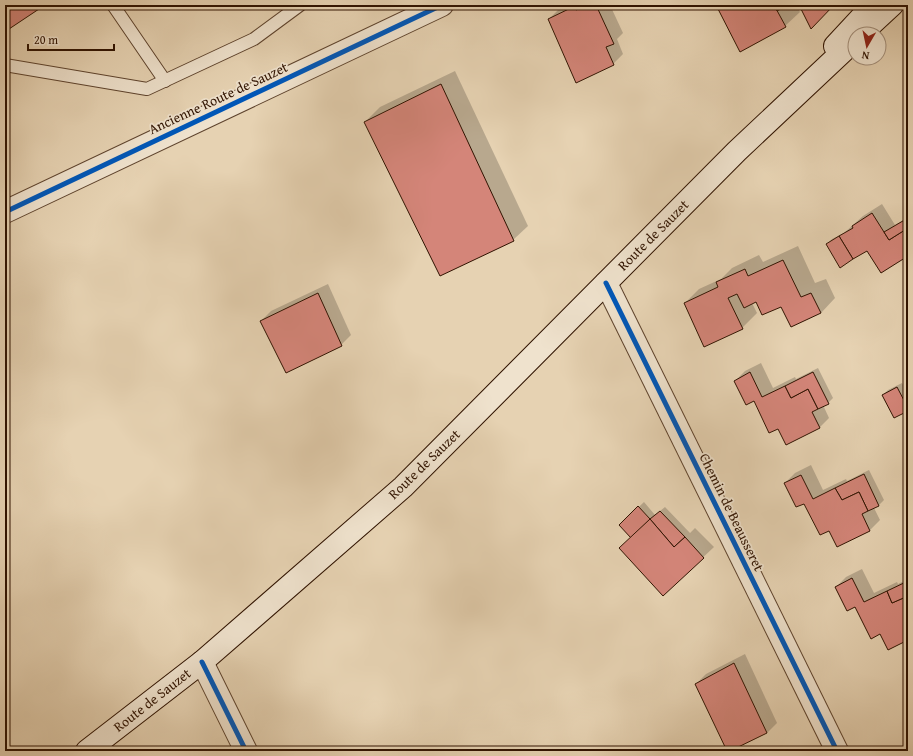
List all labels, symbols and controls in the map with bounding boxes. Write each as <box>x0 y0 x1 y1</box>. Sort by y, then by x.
scale bar <box>28 26 114 52</box>
north arrow <box>847 26 887 66</box>
text: 20 m <box>34 31 58 48</box>
text: N <box>860 47 870 64</box>
street label: Ancienne Route de Sauzet <box>145 57 291 139</box>
street label: Route de Sauzet <box>613 195 693 275</box>
street label: Route de Sauzet <box>384 424 464 504</box>
street label: Chemin de Beausseret <box>695 450 769 574</box>
street label: Route de Sauzet <box>109 663 195 737</box>

